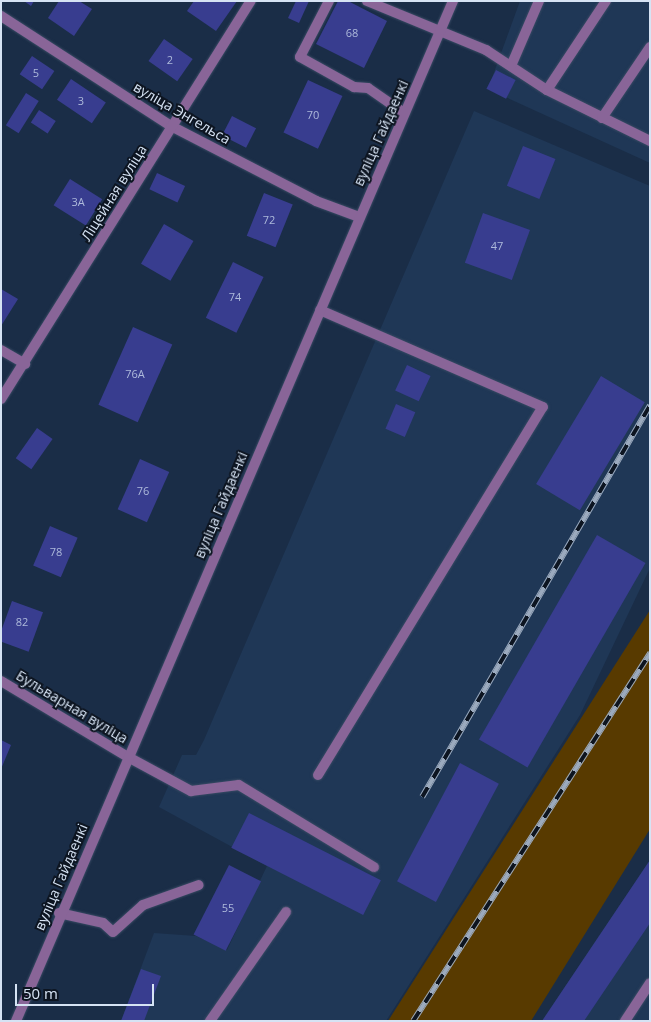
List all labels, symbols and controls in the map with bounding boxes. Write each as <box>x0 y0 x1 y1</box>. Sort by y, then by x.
house number: 68 <box>346 26 358 40</box>
house number: 2 <box>167 53 173 67</box>
house number: 5 <box>33 66 39 80</box>
street label: вуліца Гайдаенкі <box>350 77 412 189</box>
street label: вуліца Энгельса <box>131 78 233 148</box>
house number: 3 <box>78 94 84 108</box>
house number: 70 <box>307 108 319 122</box>
street label: Ліцейная вуліца <box>78 142 150 244</box>
house number: 3А <box>71 195 85 209</box>
house number: 72 <box>263 213 275 227</box>
house number: 47 <box>491 239 503 253</box>
house number: 74 <box>229 290 241 304</box>
house number: 76А <box>125 367 145 381</box>
street label: вуліца Гайдаенкі <box>191 449 251 561</box>
house number: 76 <box>137 484 149 498</box>
house number: 78 <box>50 545 62 559</box>
house number: 82 <box>16 615 28 629</box>
street label: Бульварная вуліца <box>13 667 131 747</box>
street label: вуліца Гайдаенкі <box>31 821 91 933</box>
house number: 55 <box>222 901 234 915</box>
scale bar <box>18 974 156 1006</box>
text: 50 m <box>23 983 58 1003</box>

